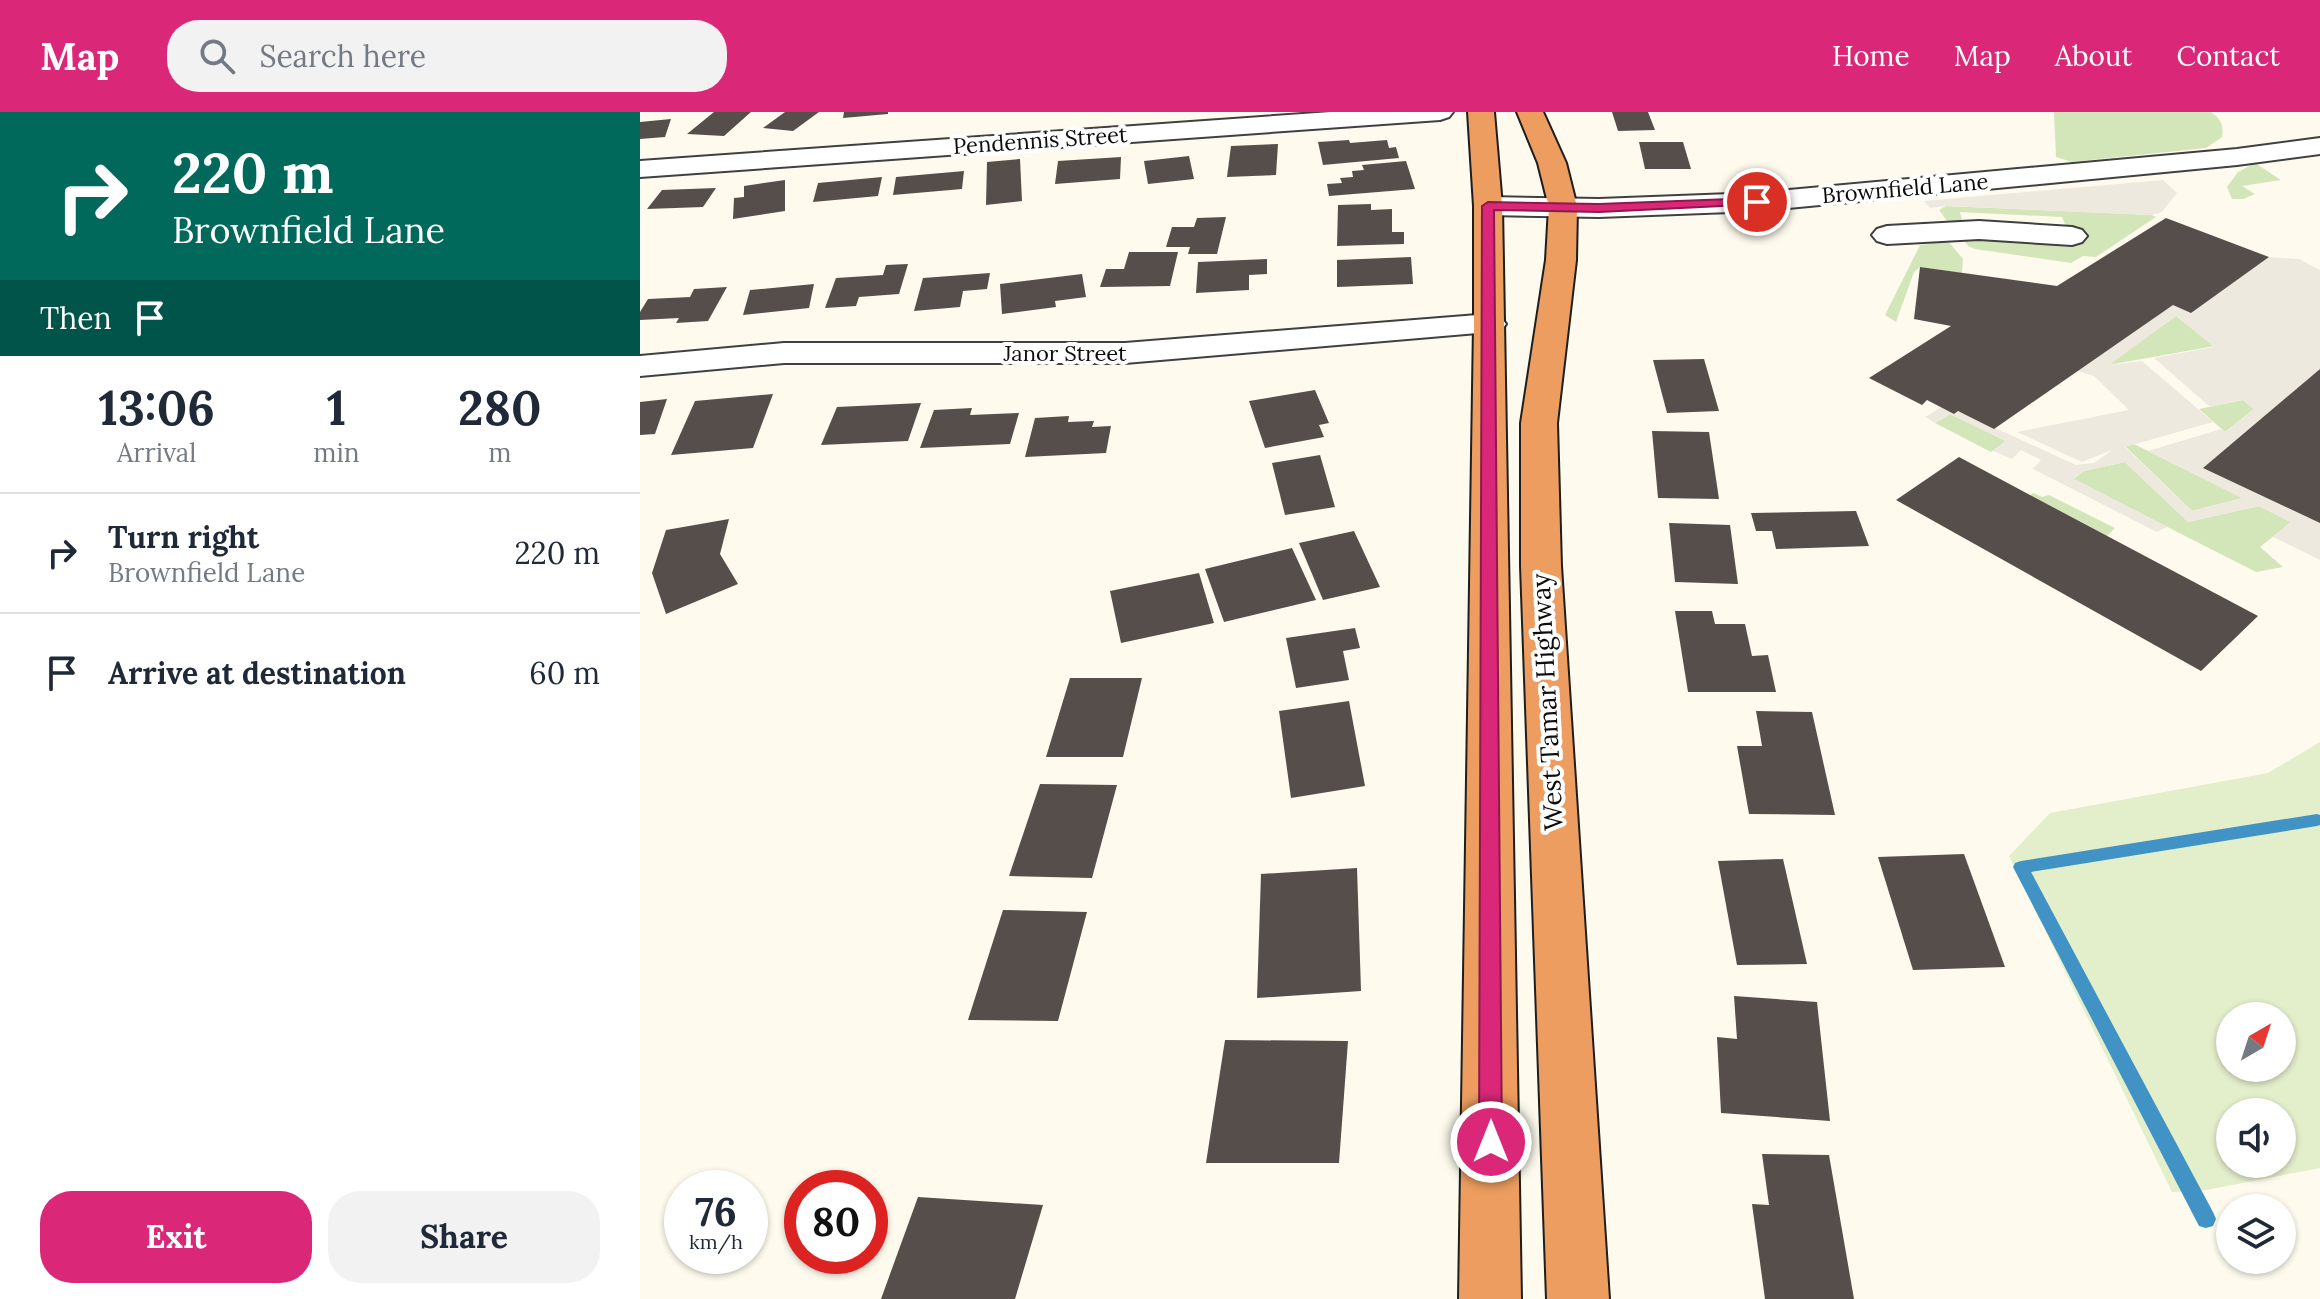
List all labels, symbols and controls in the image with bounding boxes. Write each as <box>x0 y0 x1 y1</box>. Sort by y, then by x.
search box <box>167 20 727 92</box>
text: Map <box>40 32 119 80</box>
icon: search <box>195 34 239 78</box>
text: Search here <box>259 37 426 75</box>
text: Home <box>1832 38 1910 74</box>
text: Map <box>1954 38 2011 74</box>
text: About <box>2055 38 2132 74</box>
text: Contact <box>2176 38 2280 74</box>
street label: Pendennis Street <box>952 120 1129 160</box>
text: 220 m <box>172 137 334 208</box>
icon: right <box>40 144 144 248</box>
street label: Brownfield Lane <box>1821 167 1989 209</box>
pin <box>1723 168 1791 236</box>
icon: arrive <box>1735 180 1779 224</box>
text: Brownfield Lane <box>172 207 445 253</box>
icon: arrive <box>128 296 172 340</box>
text: Then <box>40 299 112 337</box>
street label: Janor Street <box>1002 339 1127 367</box>
text: 13:06 <box>98 377 215 438</box>
text: 1 <box>327 377 346 438</box>
text: 280 <box>458 377 542 438</box>
text: Arrival <box>117 436 196 469</box>
text: min <box>313 436 360 469</box>
text: m <box>488 436 511 469</box>
text: Turn right <box>108 518 259 556</box>
icon: right <box>40 531 84 575</box>
text: 220 m <box>514 534 600 572</box>
text: Brownfield Lane <box>108 556 305 589</box>
street label: West Tamar Highway <box>1523 572 1570 831</box>
icon: arrive <box>40 651 84 695</box>
text: Arrive at destination <box>108 654 406 692</box>
text: 60 m <box>529 654 600 692</box>
north arrow <box>2216 1002 2296 1082</box>
map controls <box>2216 1002 2296 1274</box>
button: sound <box>2216 1098 2296 1178</box>
position arrow <box>1449 1100 1533 1184</box>
speed limit sign: 80 <box>784 1170 888 1274</box>
text: 76 <box>695 1186 737 1237</box>
button: Exit <box>40 1191 312 1283</box>
button: Share <box>328 1191 600 1283</box>
button: layers <box>2216 1194 2296 1274</box>
text: km/h <box>689 1229 743 1254</box>

